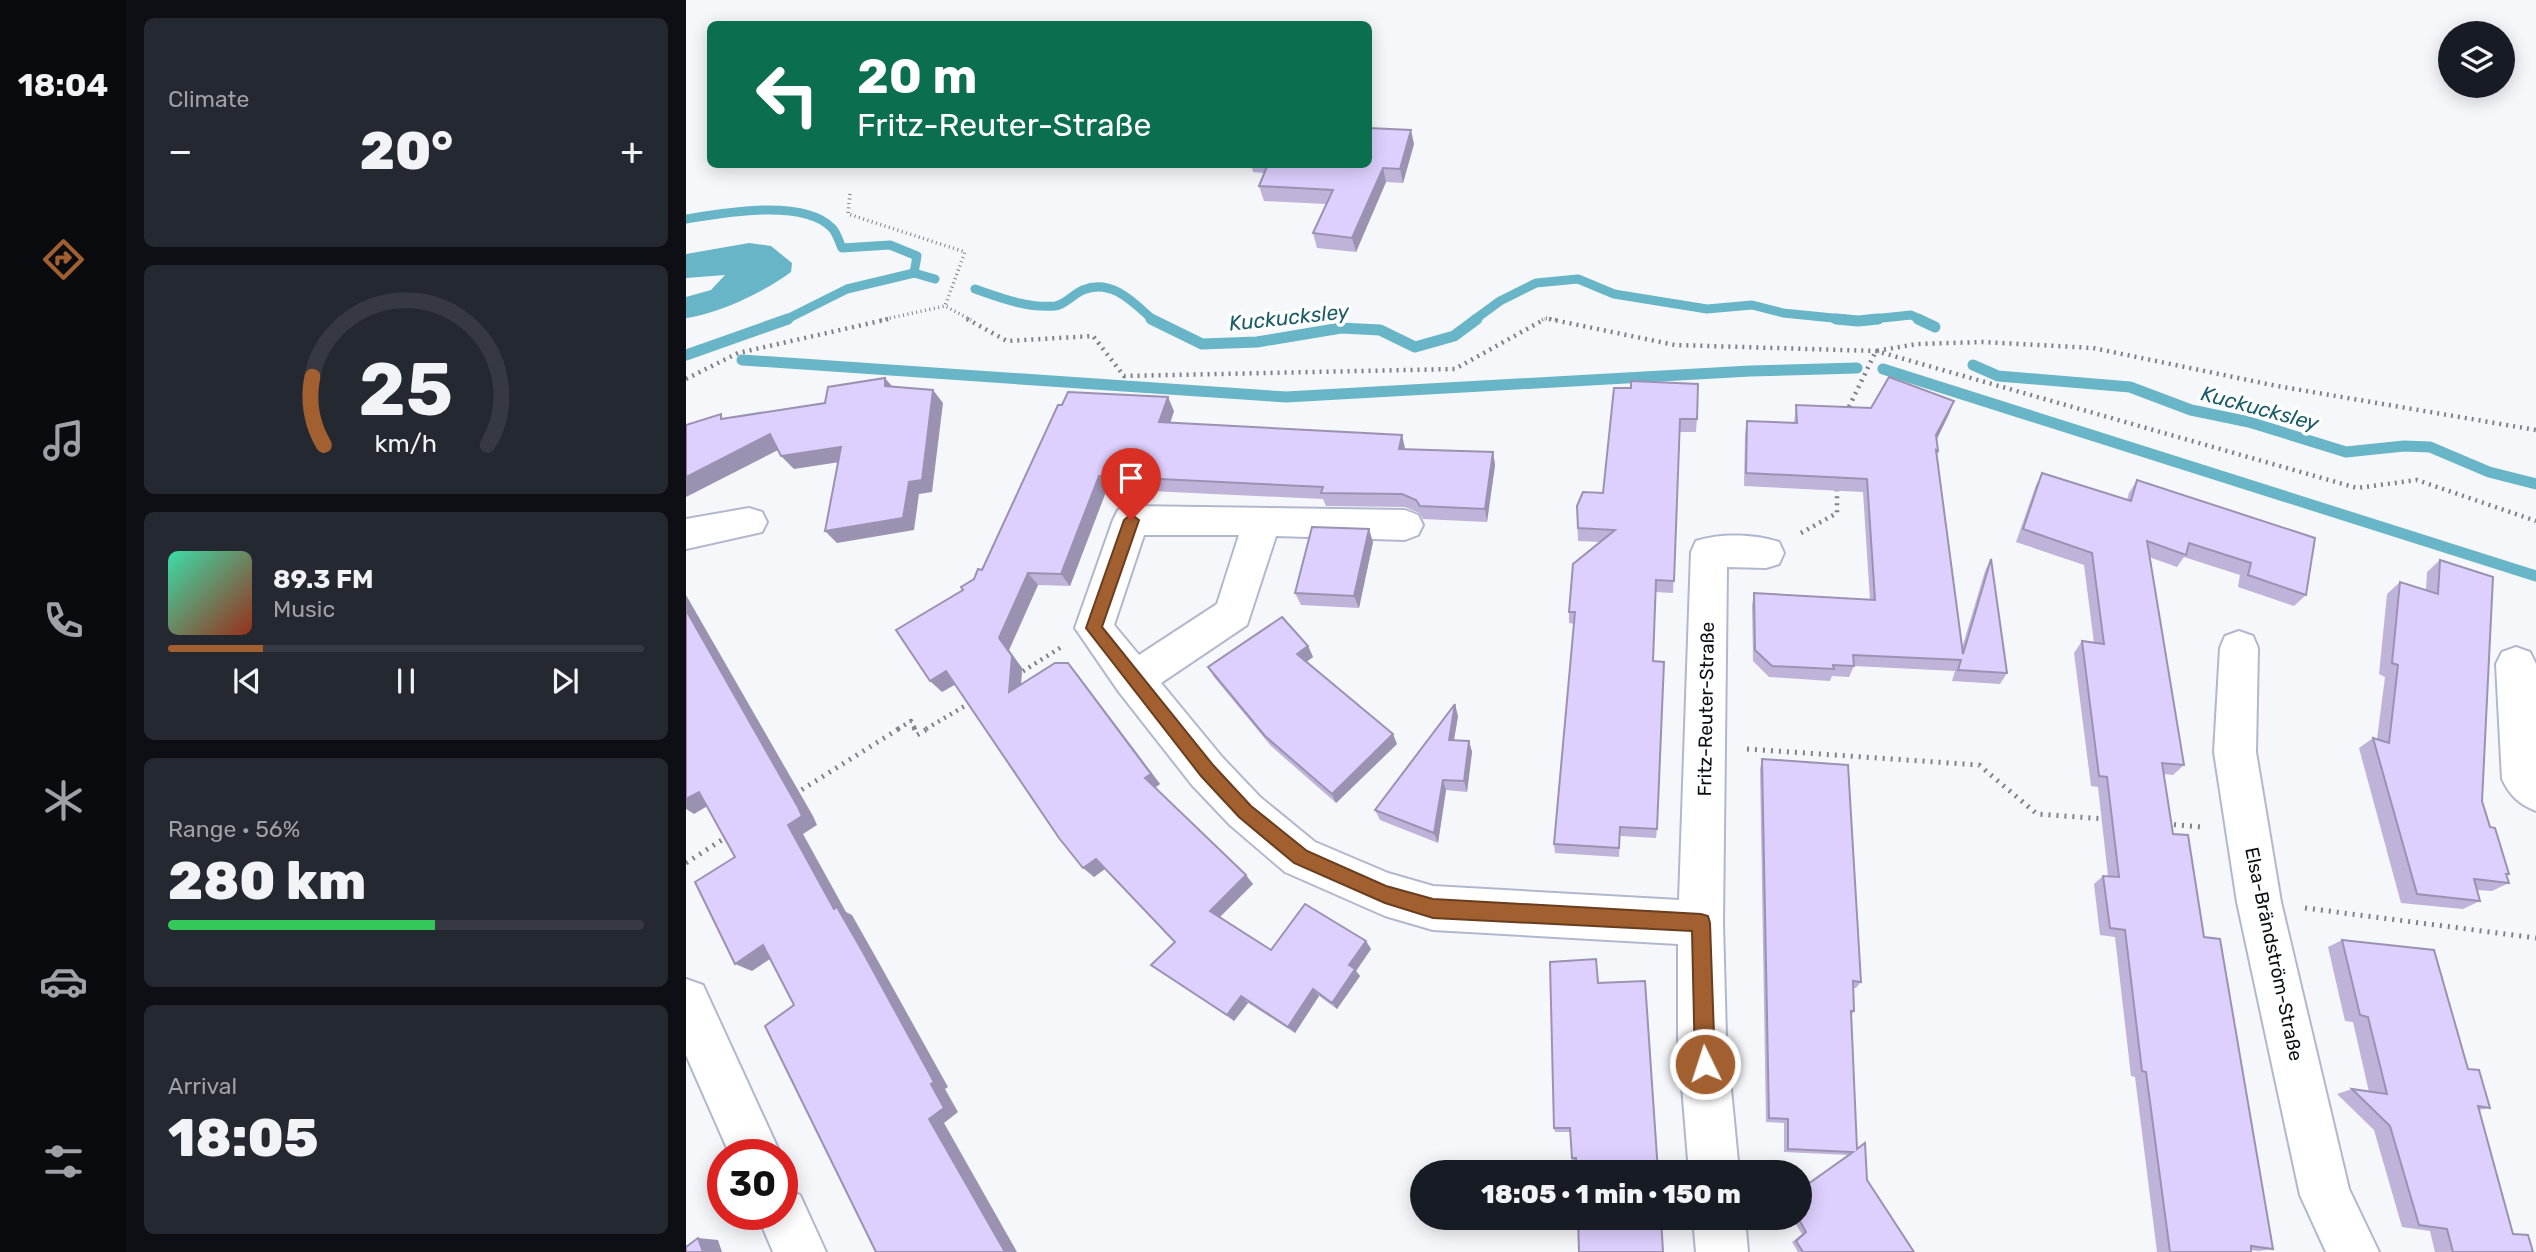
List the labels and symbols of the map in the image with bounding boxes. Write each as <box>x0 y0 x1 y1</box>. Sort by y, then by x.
water label: Kuckucksley <box>1228 298 1352 336</box>
water label: Kuckucksley <box>2199 380 2323 436</box>
pin <box>1101 448 1161 520</box>
street label: Fritz-Reuter-Straße <box>1693 621 1719 797</box>
street label: Elsa-Brändström-Straße <box>2240 845 2308 1063</box>
position arrow <box>1668 1027 1742 1101</box>
speed limit sign: 30 <box>707 1139 798 1230</box>

